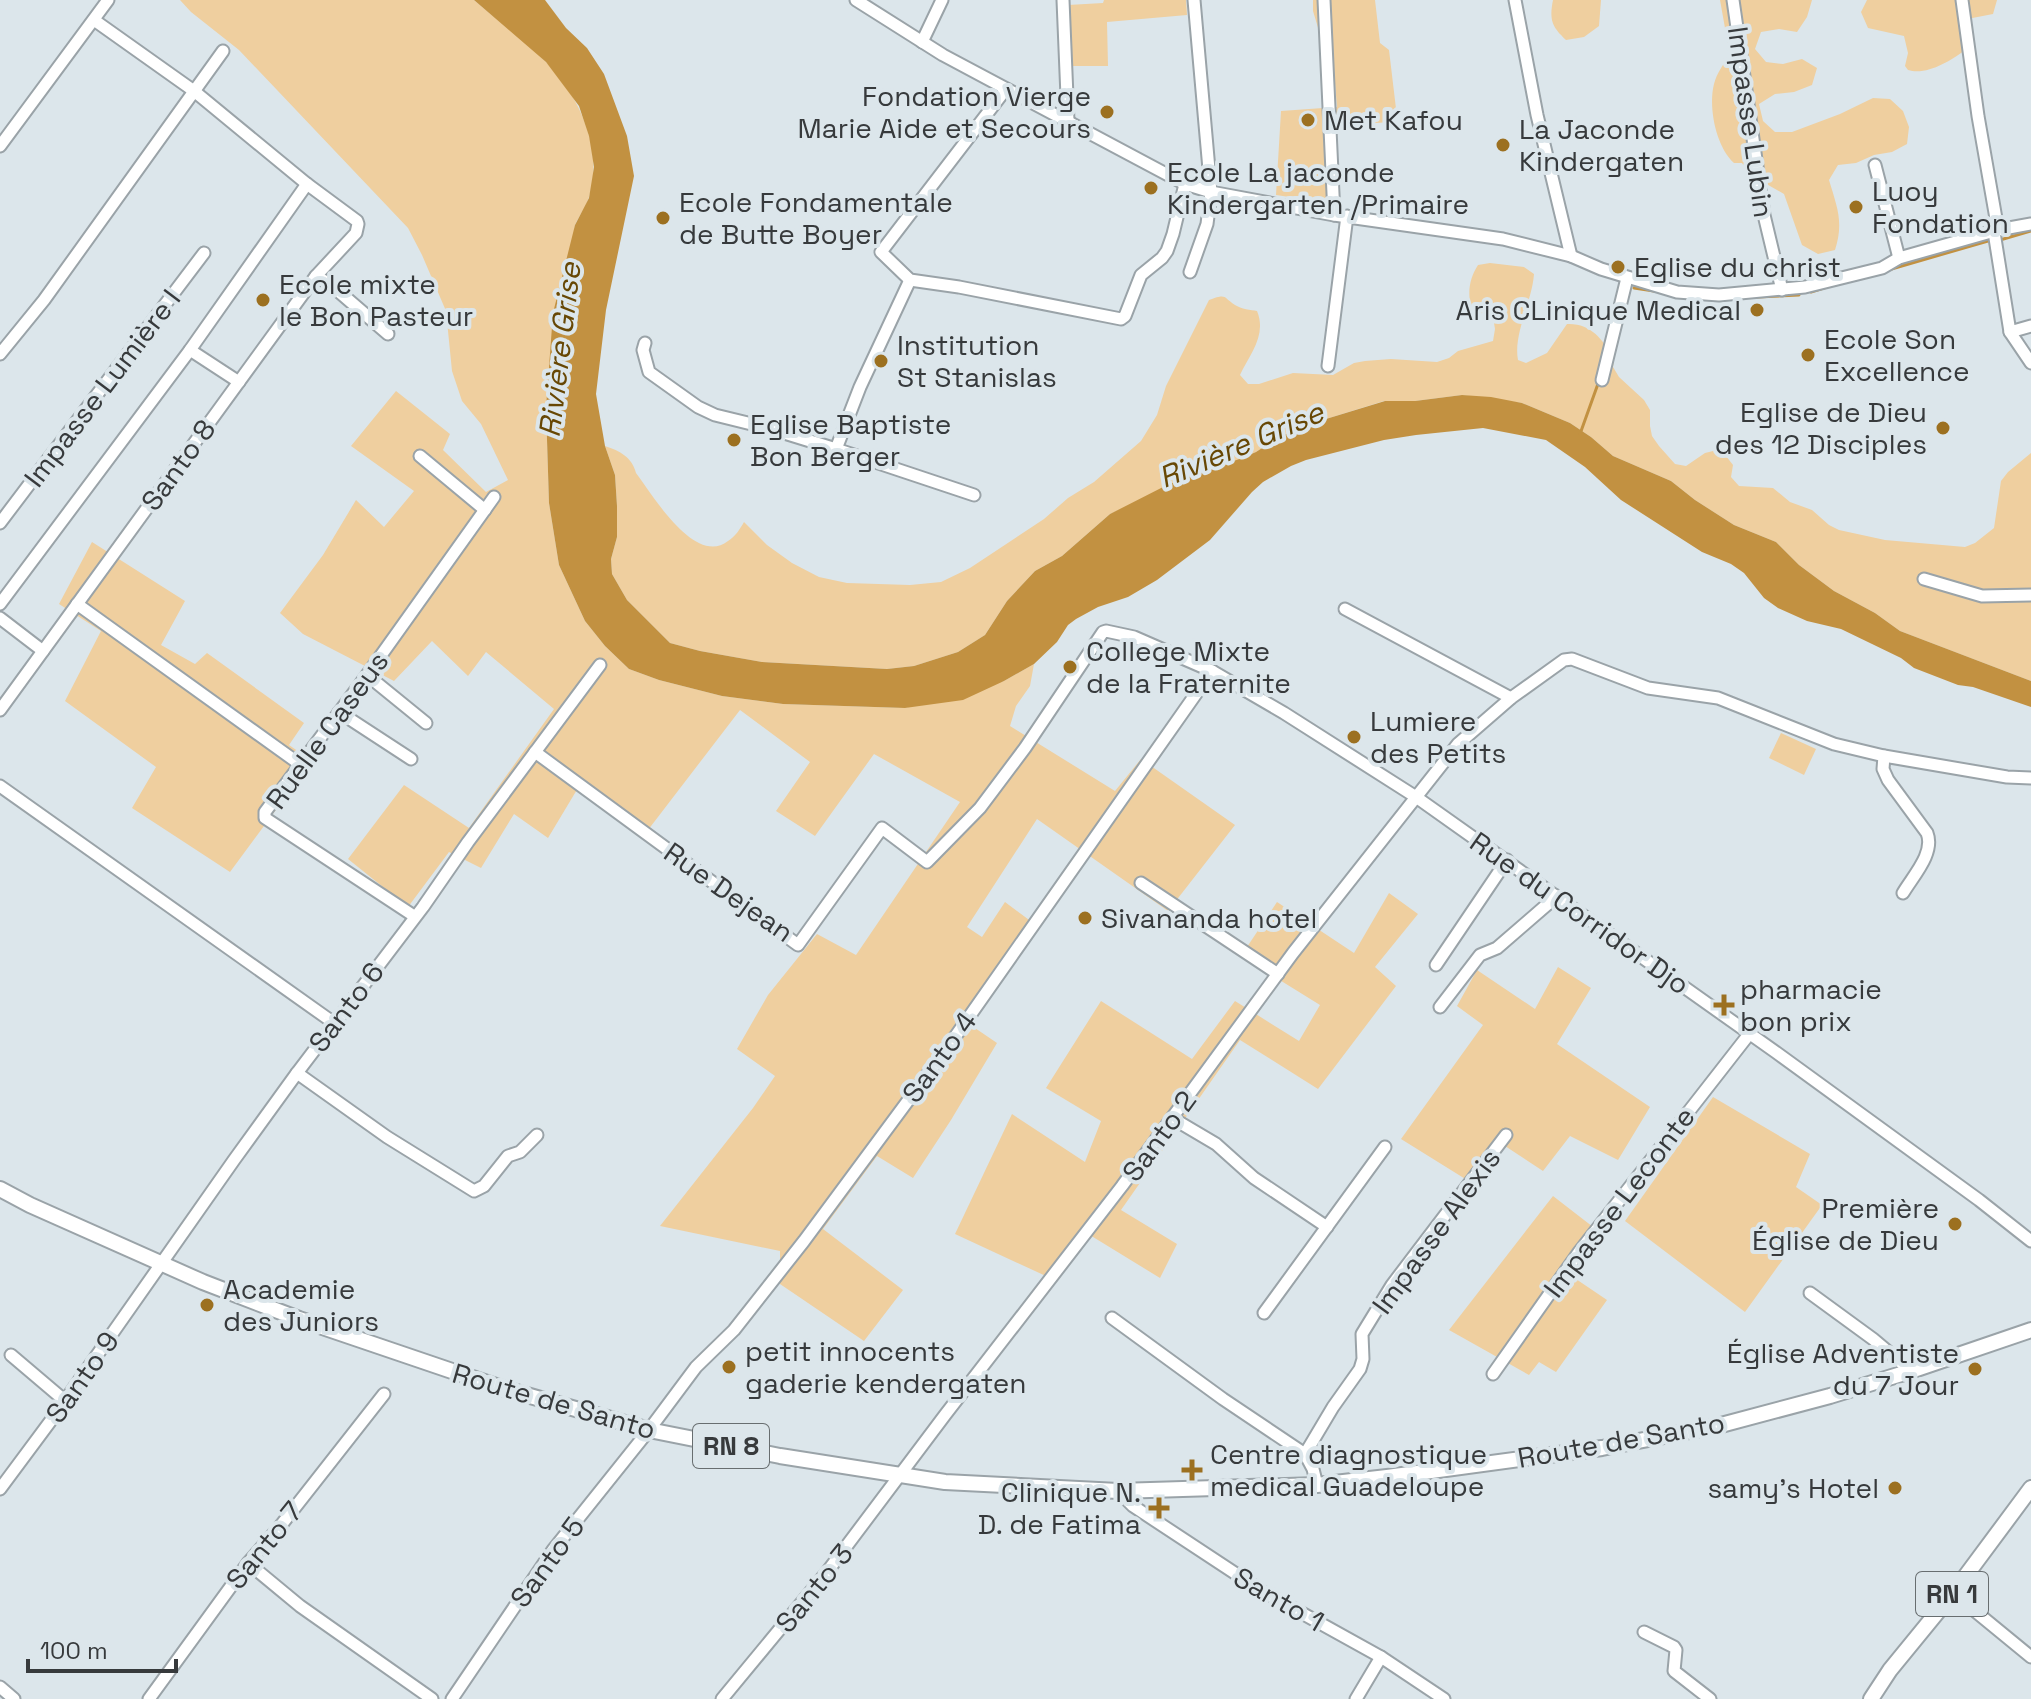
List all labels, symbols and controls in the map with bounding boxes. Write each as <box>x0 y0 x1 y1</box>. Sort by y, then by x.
street label: Impasse Lubin <box>1720 24 1782 220</box>
place label: Fondation Vierge Marie Aide et Secours <box>798 78 1091 146</box>
place label: Met Kafou <box>1324 102 1463 138</box>
marker: Fondation Vierge Marie Aide et Secours <box>1098 103 1116 121</box>
marker: Met Kafou <box>1299 111 1317 129</box>
place label: La Jaconde Kindergaten <box>1519 111 1684 179</box>
marker: La Jaconde Kindergaten <box>1494 136 1512 154</box>
place label: Ecole La jaconde Kindergarten /Primaire <box>1167 154 1469 222</box>
place label: Luoy Fondation <box>1872 173 2009 241</box>
marker: Ecole La jaconde Kindergarten /Primaire <box>1142 179 1160 197</box>
place label: Ecole Fondamentale de Butte Boyer <box>679 184 953 252</box>
marker: Luoy Fondation <box>1847 198 1865 216</box>
marker: Ecole Fondamentale de Butte Boyer <box>654 209 672 227</box>
place label: Eglise du christ <box>1634 249 1841 285</box>
marker: Eglise du christ <box>1609 258 1627 276</box>
water label: Rivière Grise <box>529 259 590 440</box>
place label: Ecole mixte le Bon Pasteur <box>279 266 473 334</box>
street label: Impasse Lumière I <box>16 282 188 494</box>
marker: Ecole mixte le Bon Pasteur <box>254 291 272 309</box>
place label: Aris CLinique Medical <box>1456 292 1741 328</box>
marker: Aris CLinique Medical <box>1748 301 1766 319</box>
place label: Ecole Son Excellence <box>1824 321 1970 389</box>
place label: Institution St Stanislas <box>897 327 1057 395</box>
marker: Ecole Son Excellence <box>1799 346 1817 364</box>
marker: Institution St Stanislas <box>872 352 890 370</box>
water label: Rivière Grise <box>1152 392 1330 497</box>
place label: Eglise de Dieu des 12 Disciples <box>1715 394 1927 462</box>
place label: Eglise Baptiste Bon Berger <box>750 406 951 474</box>
street label: Santo 8 <box>133 412 223 518</box>
marker: Eglise de Dieu des 12 Disciples <box>1934 419 1952 437</box>
marker: Eglise Baptiste Bon Berger <box>725 431 743 449</box>
place label: College Mixte de la Fraternite <box>1086 633 1291 701</box>
street label: Ruelle Caseus <box>258 644 396 816</box>
marker: College Mixte de la Fraternite <box>1061 658 1079 676</box>
place label: Lumiere des Petits <box>1370 703 1506 771</box>
marker: Lumiere des Petits <box>1345 728 1363 746</box>
street label: Rue du Corridor Djo <box>1463 824 1697 1002</box>
street label: Rue Dejean <box>657 834 801 950</box>
place label: Sivananda hotel <box>1101 900 1317 936</box>
marker: Sivananda hotel <box>1076 909 1094 927</box>
street label: Santo 6 <box>300 955 392 1059</box>
place label: pharmacie bon prix <box>1740 971 1882 1039</box>
marker: pharmacie bon prix <box>1715 996 1733 1014</box>
street label: Santo 4 <box>894 1004 984 1110</box>
street label: Santo 2 <box>1114 1083 1204 1189</box>
street label: Impasse Leconte <box>1535 1099 1703 1305</box>
street label: Impasse Alexis <box>1364 1141 1508 1321</box>
place label: Première Église de Dieu <box>1752 1190 1939 1258</box>
marker: Première Église de Dieu <box>1946 1215 1964 1233</box>
place label: Academie des Juniors <box>223 1271 379 1339</box>
marker: Academie des Juniors <box>198 1296 216 1314</box>
street label: Santo 9 <box>37 1324 127 1430</box>
place label: petit innocents gaderie kendergaten <box>745 1333 1027 1401</box>
place label: Église Adventiste du 7 Jour <box>1727 1335 1959 1403</box>
street label: Route de Santo <box>448 1355 660 1447</box>
marker: petit innocents gaderie kendergaten <box>720 1358 738 1376</box>
marker: Église Adventiste du 7 Jour <box>1966 1360 1984 1378</box>
street label: Route de Santo <box>1515 1404 1727 1476</box>
road number: RN 8 <box>693 1424 769 1468</box>
place label: Centre diagnostique medical Guadeloupe <box>1210 1436 1487 1504</box>
marker: Centre diagnostique medical Guadeloupe <box>1181 1459 1203 1481</box>
place label: samy's Hotel <box>1707 1470 1879 1506</box>
place label: Clinique N. D. de Fatima <box>978 1474 1141 1542</box>
marker: samy's Hotel <box>1886 1479 1904 1497</box>
street label: Santo 7 <box>218 1494 310 1596</box>
marker: Clinique N. D. de Fatima <box>1148 1497 1170 1519</box>
street label: Santo 5 <box>502 1509 592 1615</box>
street label: Santo 3 <box>767 1536 861 1640</box>
street label: Santo 1 <box>1227 1559 1331 1639</box>
road number: RN 1 <box>1916 1572 1988 1616</box>
scale bar <box>28 1623 176 1673</box>
text: 100 m <box>40 1635 108 1666</box>

